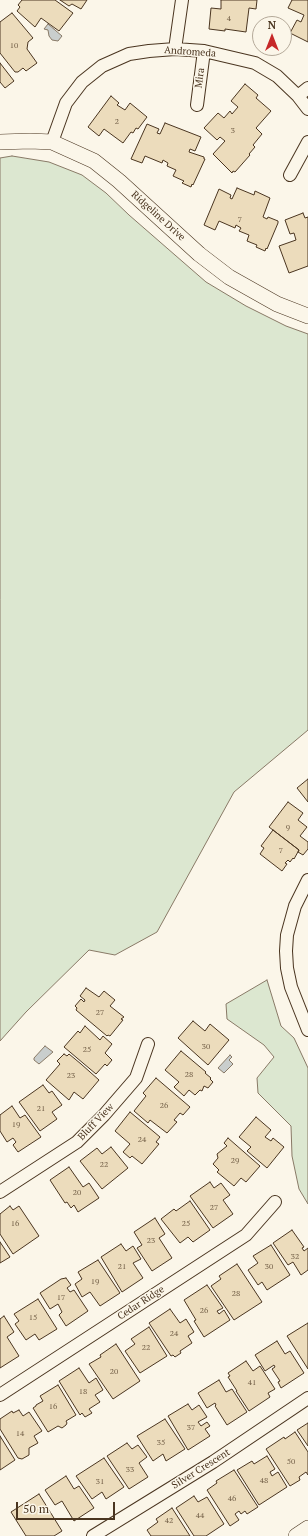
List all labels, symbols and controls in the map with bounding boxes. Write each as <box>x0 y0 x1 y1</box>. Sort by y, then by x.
house number: 4 <box>227 14 231 24</box>
north arrow <box>252 16 292 56</box>
text: N <box>268 18 276 32</box>
house number: 10 <box>10 41 18 51</box>
street label: Andromeda <box>164 44 216 60</box>
street label: Mira <box>193 67 207 89</box>
house number: 2 <box>115 117 119 127</box>
house number: 3 <box>231 126 235 136</box>
street label: Ridgeline Drive <box>129 189 187 243</box>
house number: 7 <box>238 215 242 225</box>
house number: 9 <box>286 823 290 833</box>
house number: 7 <box>279 846 283 856</box>
house number: 27 <box>96 1008 104 1018</box>
house number: 30 <box>202 1042 210 1052</box>
house number: 25 <box>83 1045 91 1055</box>
house number: 28 <box>185 1070 193 1080</box>
house number: 23 <box>67 1071 75 1081</box>
street label: Bluff View <box>76 1101 116 1143</box>
house number: 26 <box>160 1101 168 1111</box>
house number: 21 <box>37 1104 45 1114</box>
house number: 19 <box>12 1120 20 1130</box>
house number: 24 <box>138 1135 146 1145</box>
house number: 29 <box>231 1156 239 1166</box>
house number: 22 <box>100 1160 108 1170</box>
house number: 20 <box>73 1188 81 1198</box>
house number: 27 <box>210 1203 218 1213</box>
house number: 16 <box>11 1219 19 1229</box>
house number: 25 <box>182 1219 190 1229</box>
house number: 23 <box>147 1236 155 1246</box>
house number: 32 <box>291 1252 299 1262</box>
house number: 21 <box>118 1262 126 1272</box>
house number: 30 <box>265 1262 273 1272</box>
house number: 19 <box>91 1277 99 1287</box>
street label: Cedar Ridge <box>115 1283 167 1323</box>
house number: 28 <box>232 1289 240 1299</box>
house number: 17 <box>57 1293 65 1303</box>
house number: 26 <box>200 1306 208 1316</box>
house number: 15 <box>29 1313 37 1323</box>
house number: 24 <box>170 1329 178 1339</box>
house number: 22 <box>142 1343 150 1353</box>
house number: 20 <box>110 1367 118 1377</box>
house number: 41 <box>248 1378 256 1388</box>
house number: 18 <box>79 1387 87 1397</box>
house number: 16 <box>49 1402 57 1412</box>
house number: 37 <box>187 1423 195 1433</box>
house number: 14 <box>16 1429 24 1439</box>
house number: 35 <box>157 1438 165 1448</box>
street label: Silver Crescent <box>170 1446 232 1492</box>
house number: 50 <box>287 1457 295 1467</box>
house number: 33 <box>126 1465 134 1475</box>
house number: 48 <box>260 1476 268 1486</box>
house number: 31 <box>96 1477 104 1487</box>
scale bar <box>18 1494 117 1520</box>
house number: 46 <box>228 1494 236 1504</box>
text: 50 m <box>23 1501 49 1516</box>
house number: 44 <box>196 1511 204 1521</box>
house number: 42 <box>165 1516 173 1526</box>

